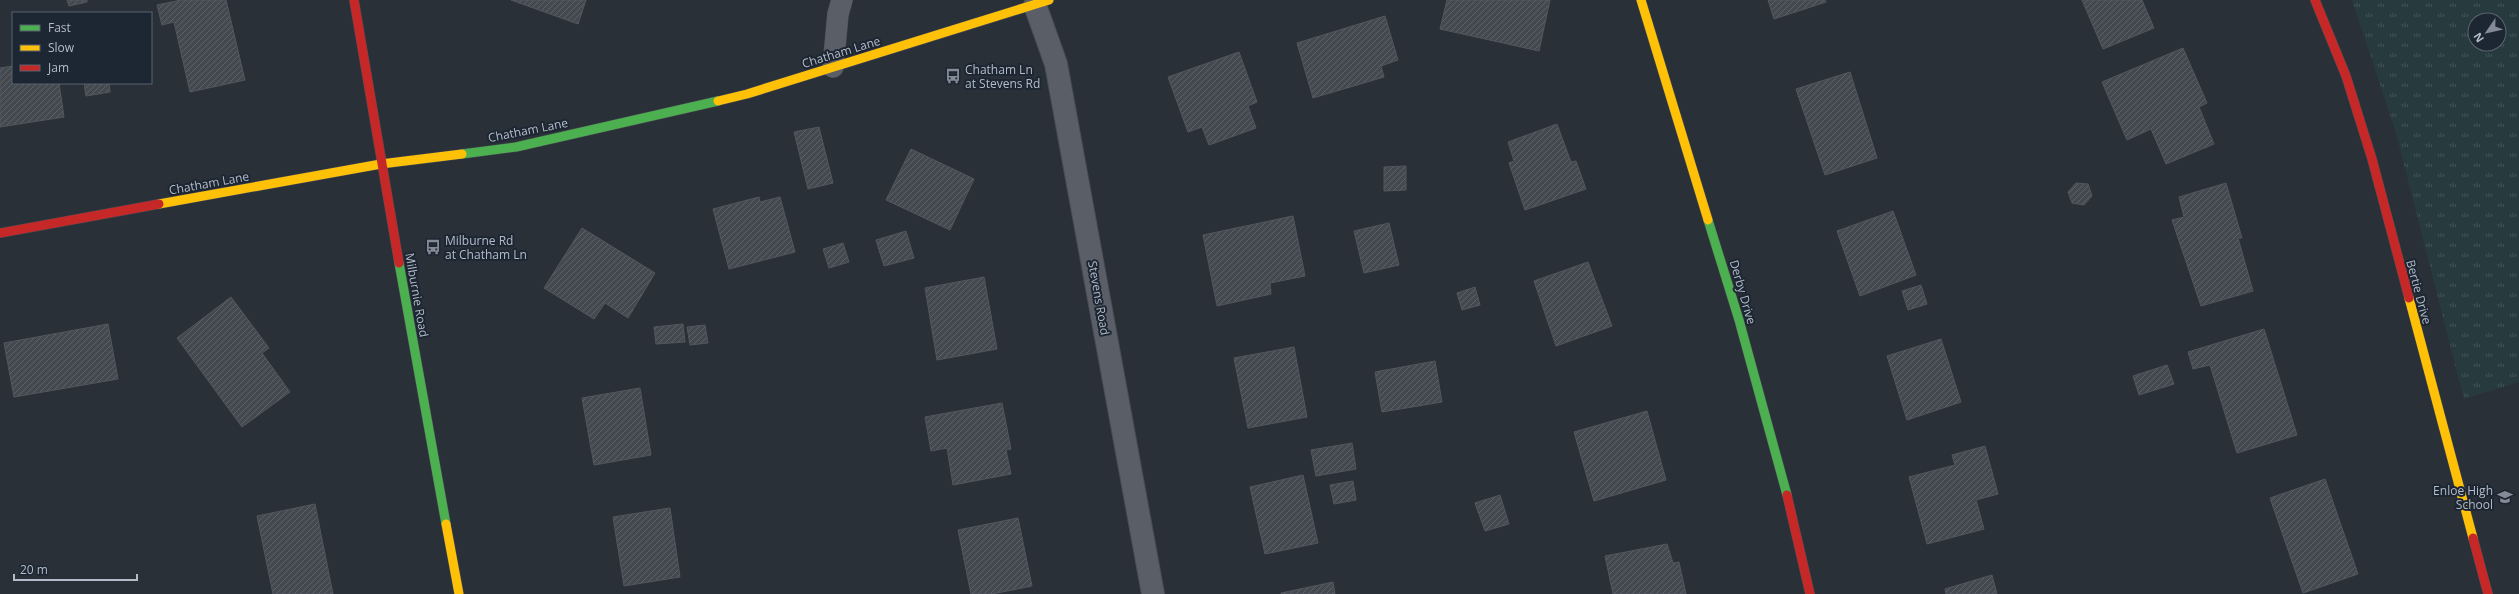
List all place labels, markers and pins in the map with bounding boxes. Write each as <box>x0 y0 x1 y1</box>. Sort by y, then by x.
place label: Chatham Ln at Stevens Rd <box>965 61 1040 92</box>
bus stop icon: Chatham Ln at Stevens Rd <box>944 67 962 85</box>
place label: Milburne Rd at Chatham Ln <box>445 232 527 263</box>
bus stop icon: Milburne Rd at Chatham Ln <box>424 238 442 256</box>
place label: Enloe High School <box>2433 482 2493 513</box>
school or university icon: Enloe High School <box>2496 488 2514 506</box>

